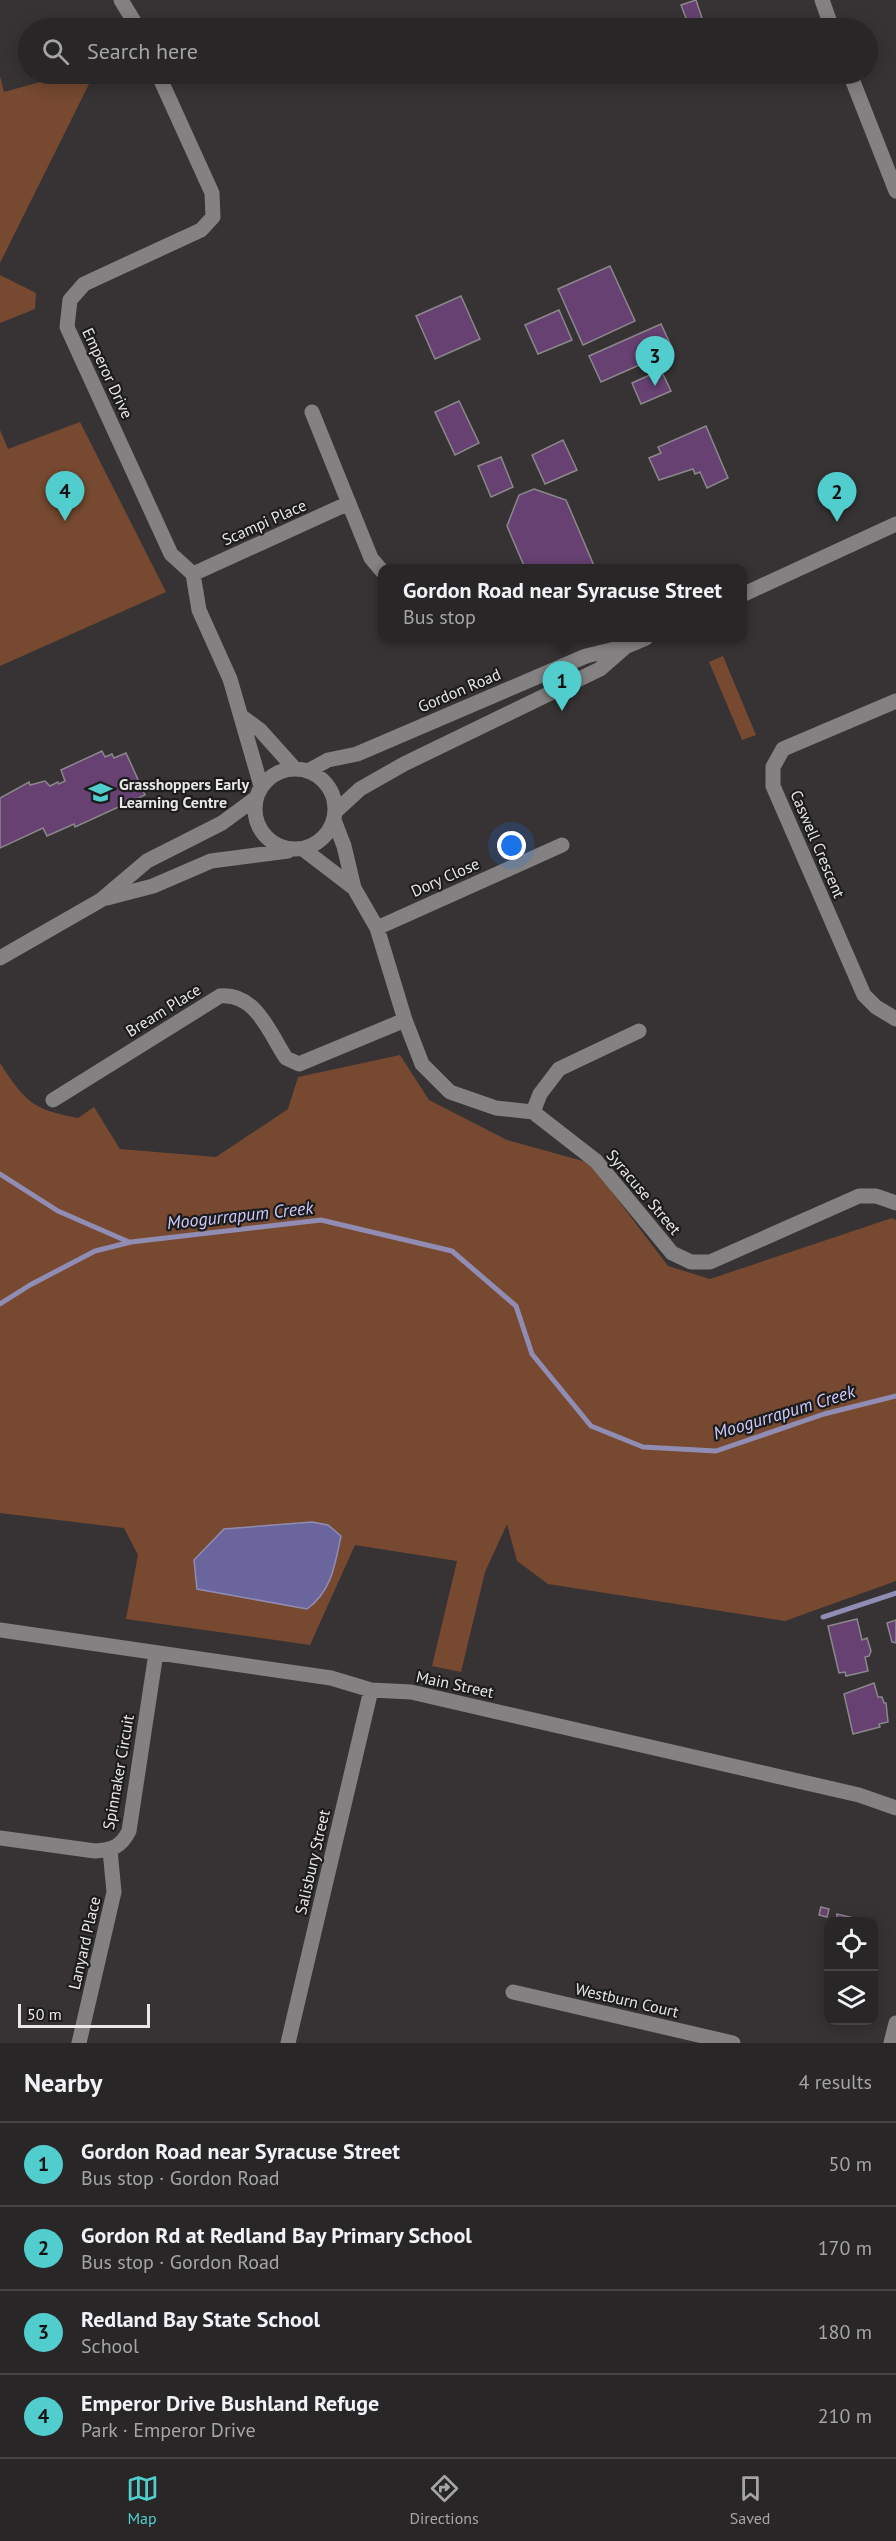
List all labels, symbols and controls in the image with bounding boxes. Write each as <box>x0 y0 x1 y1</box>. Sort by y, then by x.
search box <box>18 18 878 84</box>
icon: search <box>39 35 72 68</box>
text: Search here <box>87 37 198 65</box>
street label: Emperor Drive <box>78 324 138 422</box>
pin: 3 <box>636 336 674 386</box>
pin: 4 <box>46 472 84 521</box>
pin: 2 <box>818 472 856 522</box>
street label: Scampi Place <box>219 494 309 550</box>
popup <box>378 564 747 642</box>
text: Gordon Road near Syracuse Street <box>403 576 722 604</box>
text: Bus stop <box>403 604 476 630</box>
pin: 1 <box>542 662 582 711</box>
street label: Gordon Road <box>415 664 503 716</box>
place label: Grasshoppers Early Learning Centre <box>119 774 250 812</box>
school or university icon: Grasshoppers Early Learning Centre <box>88 780 114 806</box>
street label: Caswell Crescent <box>786 787 850 901</box>
your location <box>497 831 526 860</box>
street label: Dory Close <box>408 853 482 901</box>
street label: Bream Place <box>122 979 204 1041</box>
street label: Syracuse Street <box>603 1145 686 1239</box>
water label: Moogurrapum Creek <box>166 1196 315 1234</box>
water label: Moogurrapum Creek <box>710 1379 859 1444</box>
street label: Main Street <box>414 1666 496 1702</box>
street label: Spinnaker Circuit <box>98 1712 138 1831</box>
street label: Salisbury Street <box>290 1807 334 1916</box>
street label: Lanyard Place <box>64 1895 104 1991</box>
map controls <box>824 1917 878 2025</box>
button: locate <box>824 1917 878 1971</box>
button: layers <box>824 1971 878 2025</box>
street label: Westburn Court <box>573 1978 681 2022</box>
scale bar <box>18 2001 150 2028</box>
text: 50 m <box>27 2004 62 2024</box>
text: Nearby <box>24 2066 102 2099</box>
text: 4 results <box>799 2069 872 2095</box>
text: Gordon Road near Syracuse Street <box>81 2137 400 2165</box>
text: 1 <box>38 2151 49 2177</box>
text: 50 m <box>829 2151 872 2177</box>
text: Bus stop · Gordon Road <box>81 2165 280 2191</box>
text: Gordon Rd at Redland Bay Primary School <box>81 2221 472 2249</box>
text: 2 <box>38 2235 49 2261</box>
text: 170 m <box>818 2235 872 2261</box>
text: Bus stop · Gordon Road <box>81 2249 280 2275</box>
text: Redland Bay State School <box>81 2305 320 2333</box>
text: 3 <box>38 2319 49 2345</box>
text: 180 m <box>818 2319 872 2345</box>
text: School <box>81 2333 139 2359</box>
text: Emperor Drive Bushland Refuge <box>81 2389 379 2417</box>
text: 4 <box>38 2403 49 2429</box>
text: 210 m <box>818 2403 872 2429</box>
text: Park · Emperor Drive <box>81 2417 256 2443</box>
tab: Map <box>126 2472 159 2528</box>
tab: Directions <box>410 2472 479 2528</box>
tab: Saved <box>730 2472 770 2528</box>

